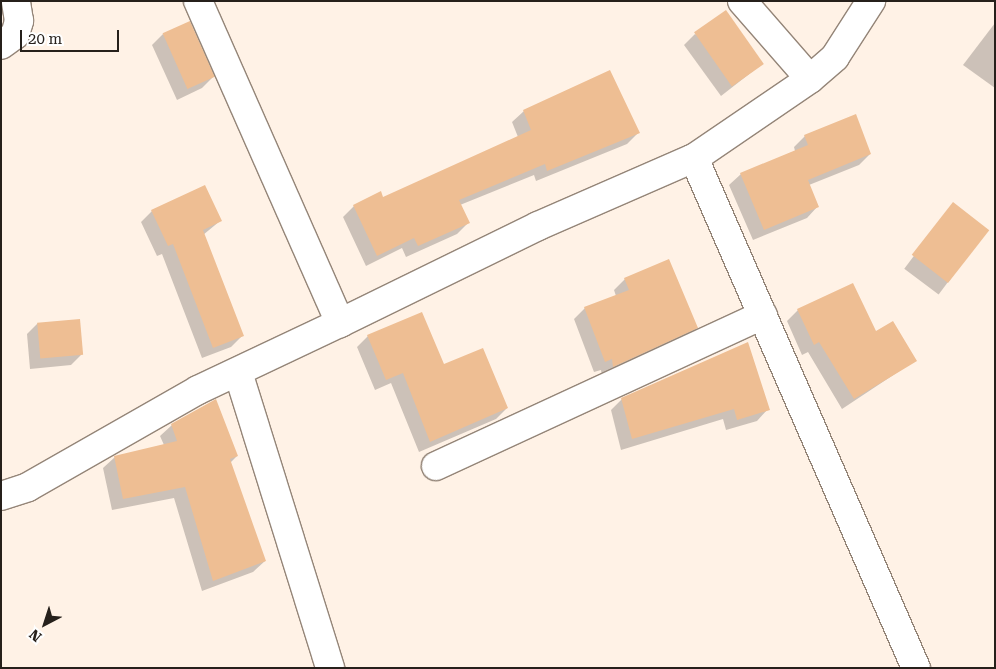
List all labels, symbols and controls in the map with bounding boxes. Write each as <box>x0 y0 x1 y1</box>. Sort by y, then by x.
scale bar <box>22 20 121 52</box>
text: 20 m <box>28 30 62 48</box>
north arrow <box>20 599 70 649</box>
text: N <box>26 626 45 645</box>

